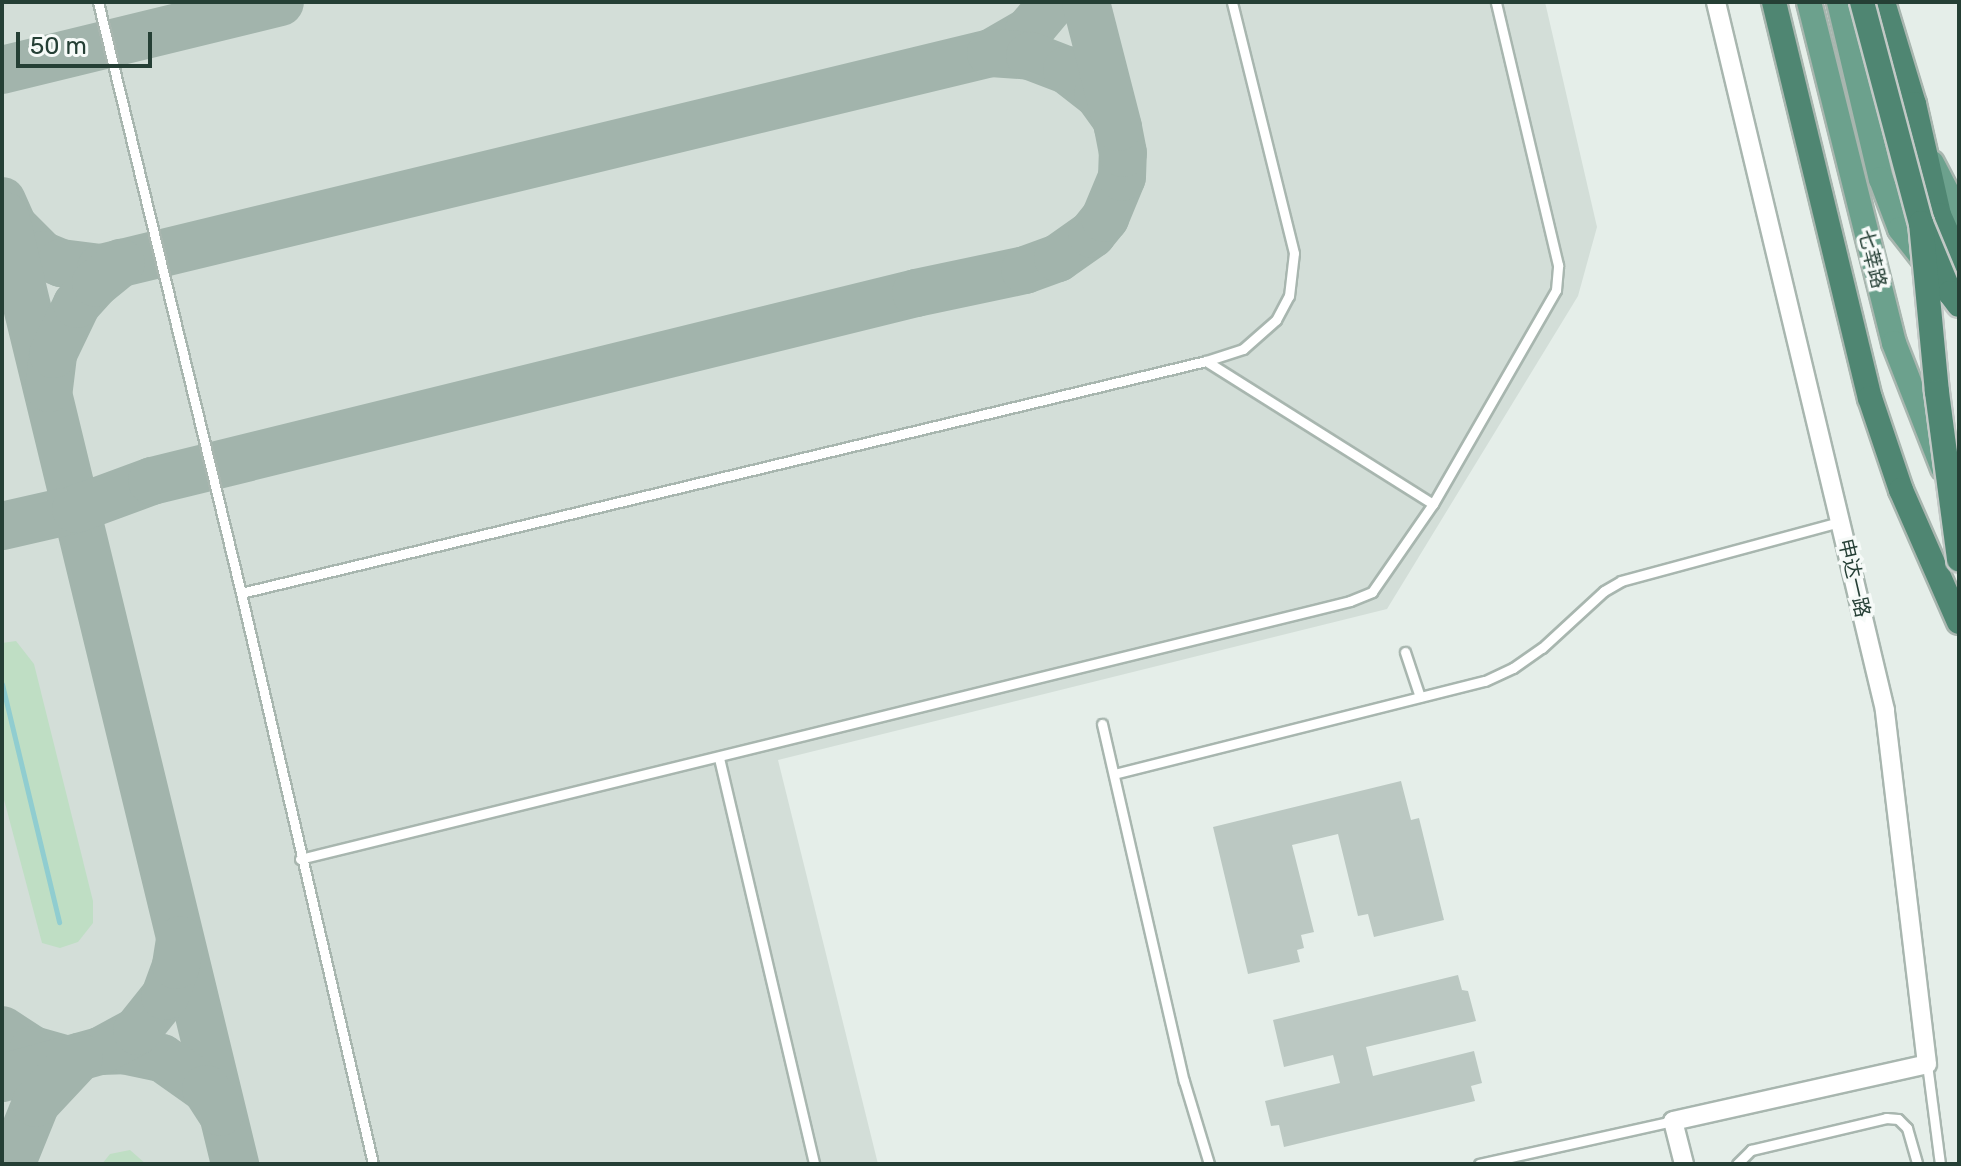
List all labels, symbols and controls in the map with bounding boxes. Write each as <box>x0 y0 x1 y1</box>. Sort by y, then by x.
scale bar <box>20 16 156 66</box>
text: 50 m <box>30 32 87 60</box>
street label: 七莘路 <box>1853 227 1891 291</box>
street label: 申达一路 <box>1833 536 1875 620</box>

